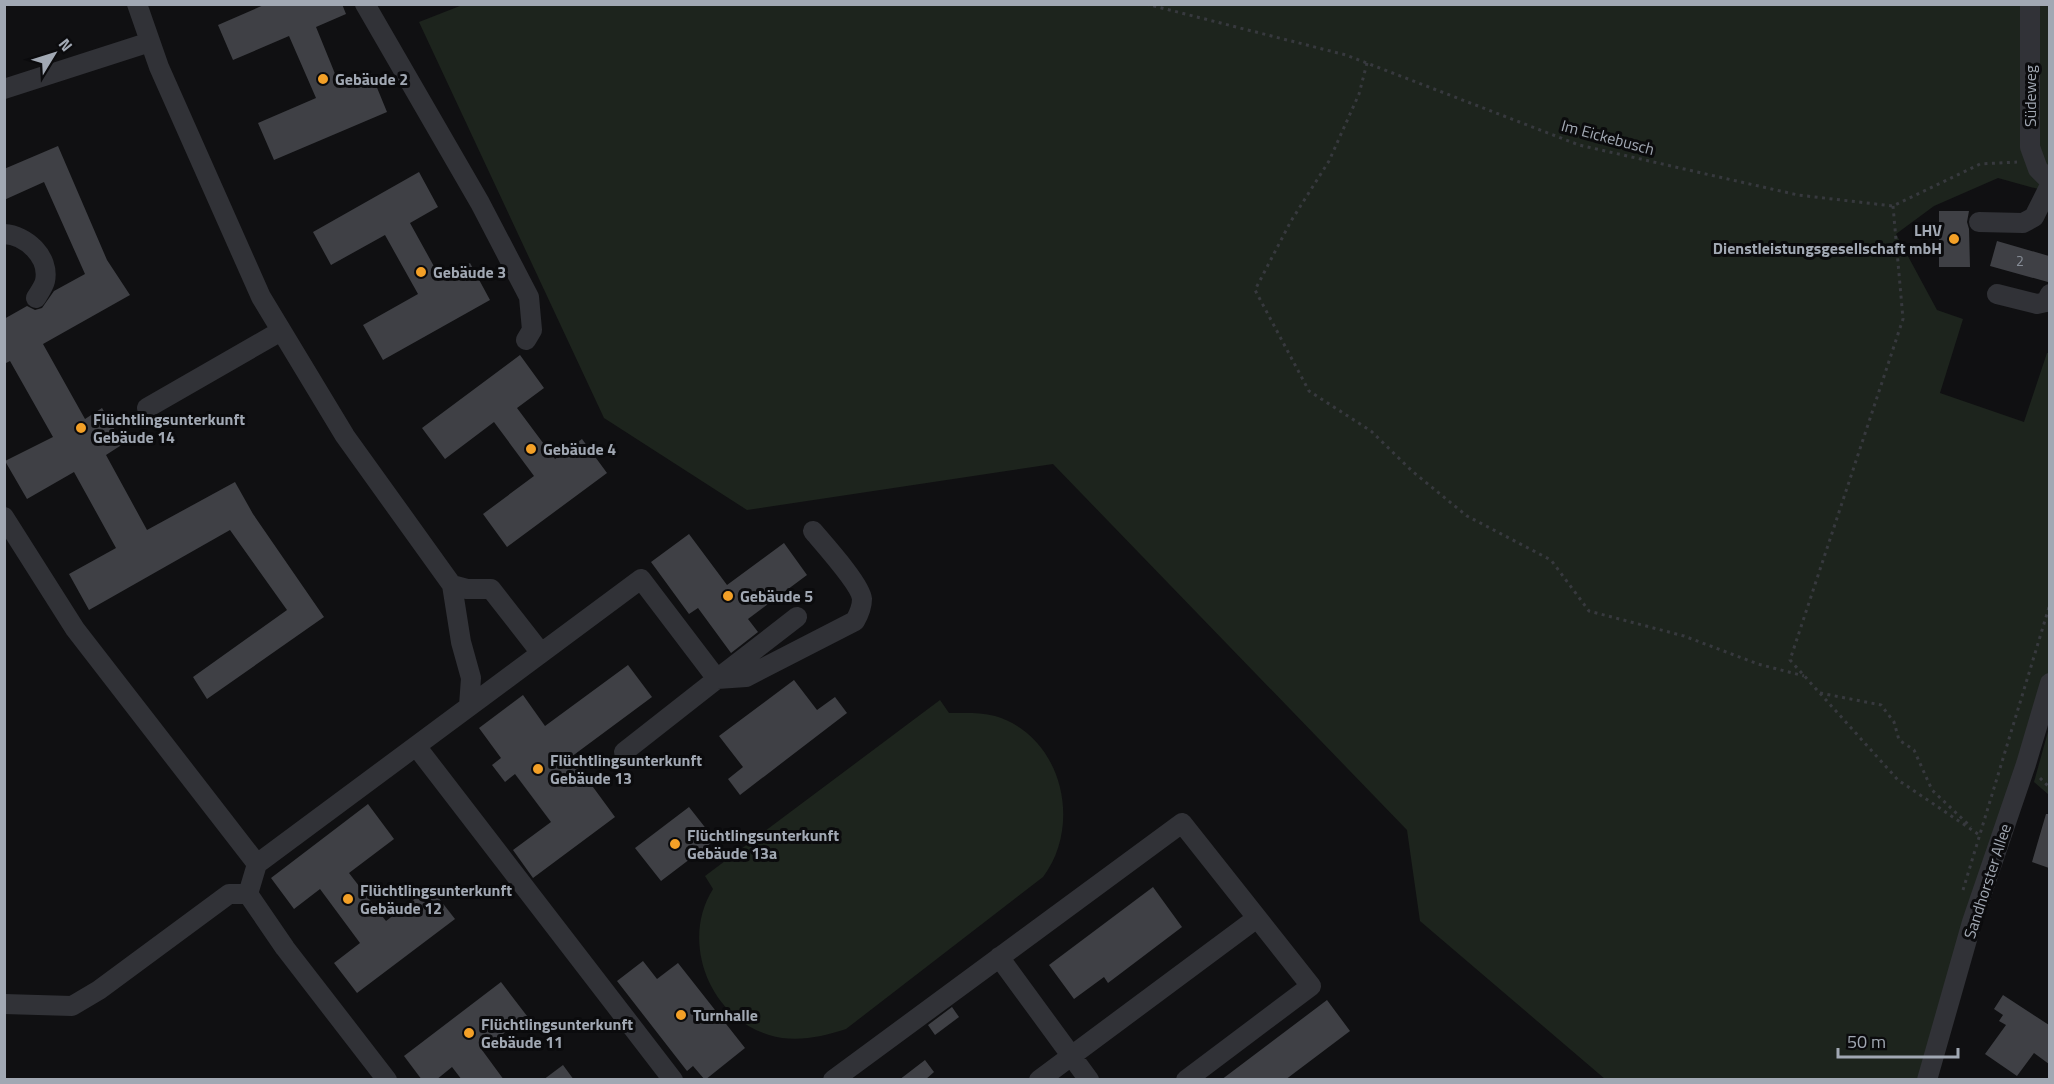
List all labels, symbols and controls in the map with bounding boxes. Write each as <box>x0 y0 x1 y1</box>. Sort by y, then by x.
north arrow <box>24 24 84 84</box>
text: N <box>53 33 79 57</box>
street label: Südeweg <box>2018 65 2042 127</box>
place label: Gebäude 2 <box>335 67 408 91</box>
marker: Gebäude 2 <box>316 72 330 86</box>
street label: Im Eickebusch <box>1559 113 1657 161</box>
place label: LHV Dienstleistungsgesellschaft mbH <box>1713 218 1942 260</box>
marker: LHV Dienstleistungsgesellschaft mbH <box>1947 232 1961 246</box>
house number: 2 <box>2016 250 2024 271</box>
place label: Gebäude 3 <box>433 260 506 284</box>
marker: Gebäude 3 <box>414 265 428 279</box>
place label: Flüchtlingsunterkunft Gebäude 14 <box>93 407 245 449</box>
marker: Flüchtlingsunterkunft Gebäude 14 <box>74 421 88 435</box>
place label: Gebäude 4 <box>543 437 616 461</box>
marker: Gebäude 4 <box>524 442 538 456</box>
place label: Gebäude 5 <box>740 584 813 608</box>
marker: Gebäude 5 <box>721 589 735 603</box>
place label: Flüchtlingsunterkunft Gebäude 13 <box>550 748 702 790</box>
marker: Flüchtlingsunterkunft Gebäude 13 <box>531 762 545 776</box>
street label: Sandhorster Allee <box>1957 820 2017 942</box>
place label: Flüchtlingsunterkunft Gebäude 13a <box>687 823 839 865</box>
marker: Flüchtlingsunterkunft Gebäude 13a <box>668 837 682 851</box>
place label: Flüchtlingsunterkunft Gebäude 12 <box>360 878 512 920</box>
marker: Flüchtlingsunterkunft Gebäude 12 <box>341 892 355 906</box>
place label: Turnhalle <box>693 1003 758 1027</box>
marker: Turnhalle <box>674 1008 688 1022</box>
place label: Flüchtlingsunterkunft Gebäude 11 <box>481 1012 633 1054</box>
scale bar <box>1838 1021 1958 1059</box>
marker: Flüchtlingsunterkunft Gebäude 11 <box>462 1026 476 1040</box>
text: 50 m <box>1847 1028 1886 1055</box>

